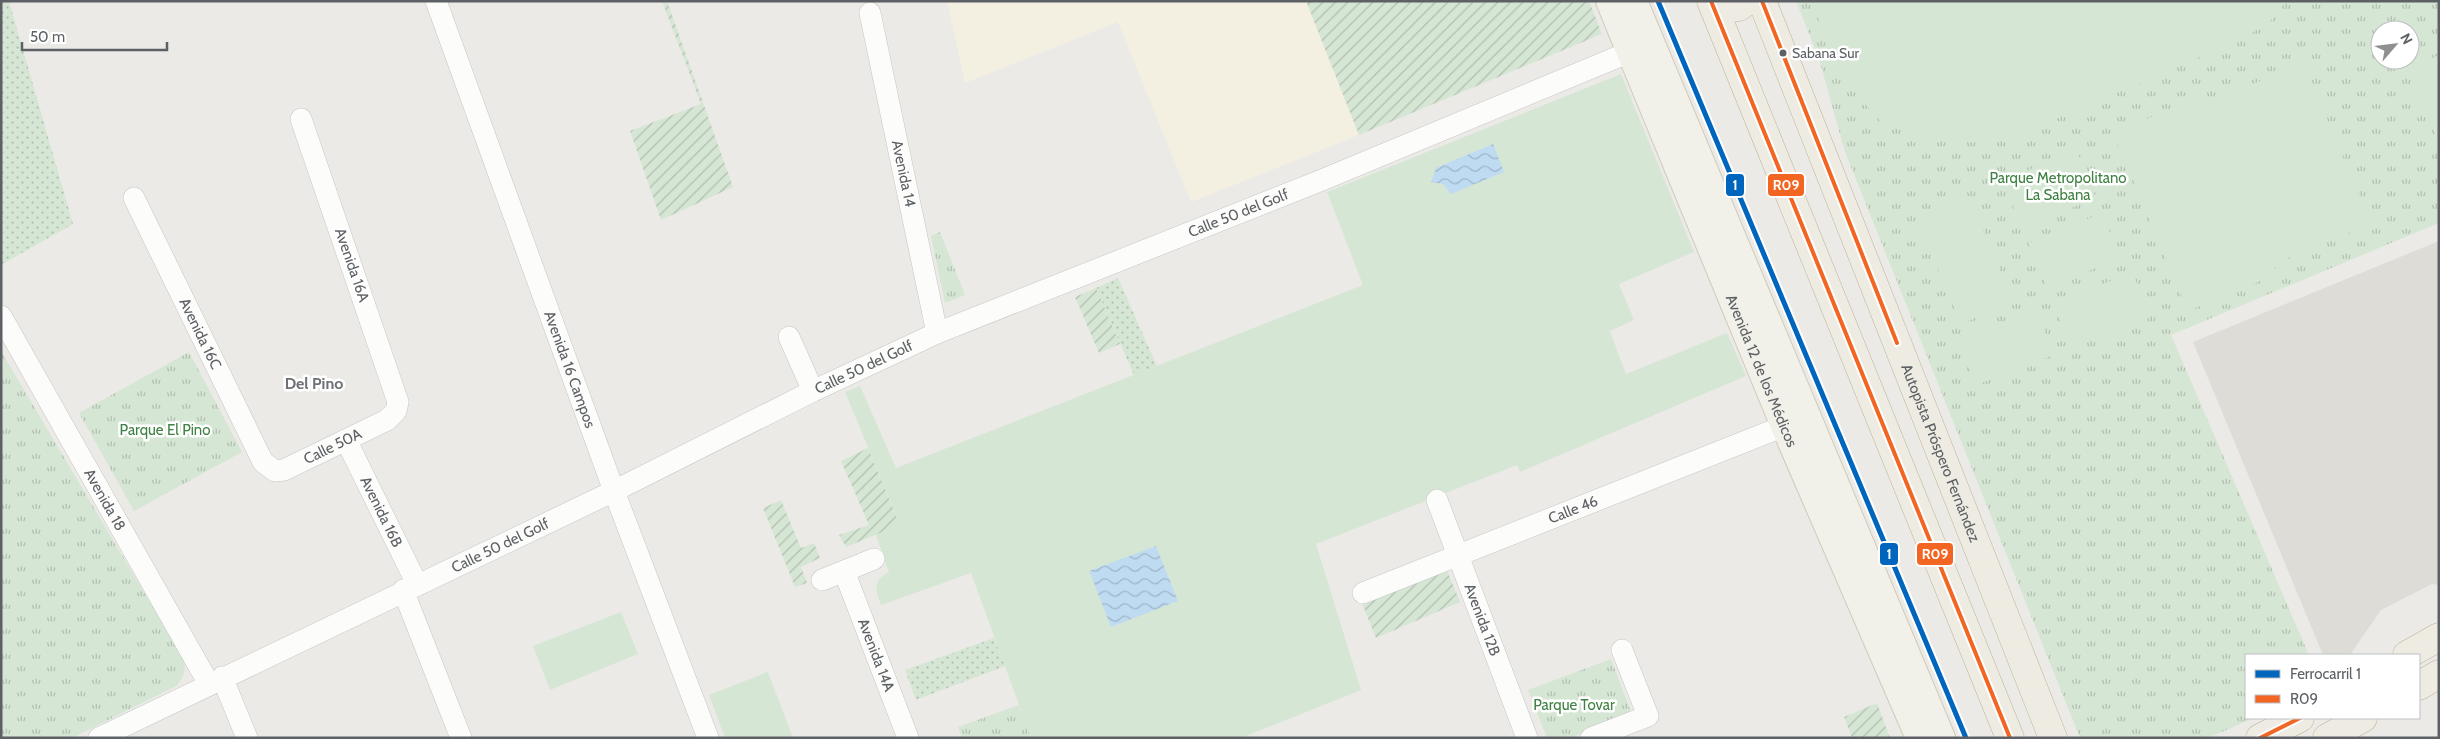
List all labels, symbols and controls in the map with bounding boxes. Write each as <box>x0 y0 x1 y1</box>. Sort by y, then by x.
scale bar <box>22 20 168 52</box>
north arrow <box>2370 20 2420 70</box>
text: 50 m <box>30 28 65 46</box>
text: N <box>2396 30 2417 47</box>
place label: Sabana Sur <box>1792 44 1860 62</box>
marker: Sabana Sur <box>1778 48 1788 58</box>
street label: Avenida 14 <box>888 139 919 209</box>
park label: Parque Metropolitano La Sabana <box>1989 169 2127 204</box>
line badge: 1 <box>1725 173 1745 197</box>
line badge: R09 <box>1767 173 1805 197</box>
text: 1 <box>1732 176 1738 194</box>
text: R09 <box>1773 176 1799 194</box>
street label: Calle 50 del Golf <box>1186 185 1291 241</box>
street label: Avenida 16A <box>331 226 373 305</box>
street label: Avenida 12 de los Médicos <box>1722 292 1801 450</box>
street label: Avenida 16C <box>175 295 225 372</box>
street label: Avenida 16 Campos <box>540 308 599 430</box>
street label: Calle 50 del Golf <box>812 337 916 398</box>
street label: Autopista Próspero Fernández <box>1897 361 1984 545</box>
district label: Del Pino <box>285 374 343 393</box>
park label: Parque El Pino <box>120 421 210 439</box>
street label: Calle 50A <box>301 424 365 468</box>
street label: Avenida 18 <box>80 466 129 534</box>
street label: Avenida 16B <box>356 473 406 550</box>
street label: Calle 46 <box>1546 492 1600 528</box>
street label: Calle 50 del Golf <box>448 514 552 577</box>
line badge: 1 <box>1879 542 1899 566</box>
line badge: R09 <box>1916 542 1954 566</box>
text: 1 <box>1886 545 1892 563</box>
text: R09 <box>1922 545 1948 563</box>
street label: Avenida 12B <box>1460 581 1504 658</box>
street label: Avenida 14A <box>854 616 899 695</box>
legend <box>2245 654 2420 719</box>
text: Ferrocarril 1 <box>2290 665 2361 683</box>
text: R09 <box>2290 690 2318 708</box>
park label: Parque Tovar <box>1533 696 1615 714</box>

